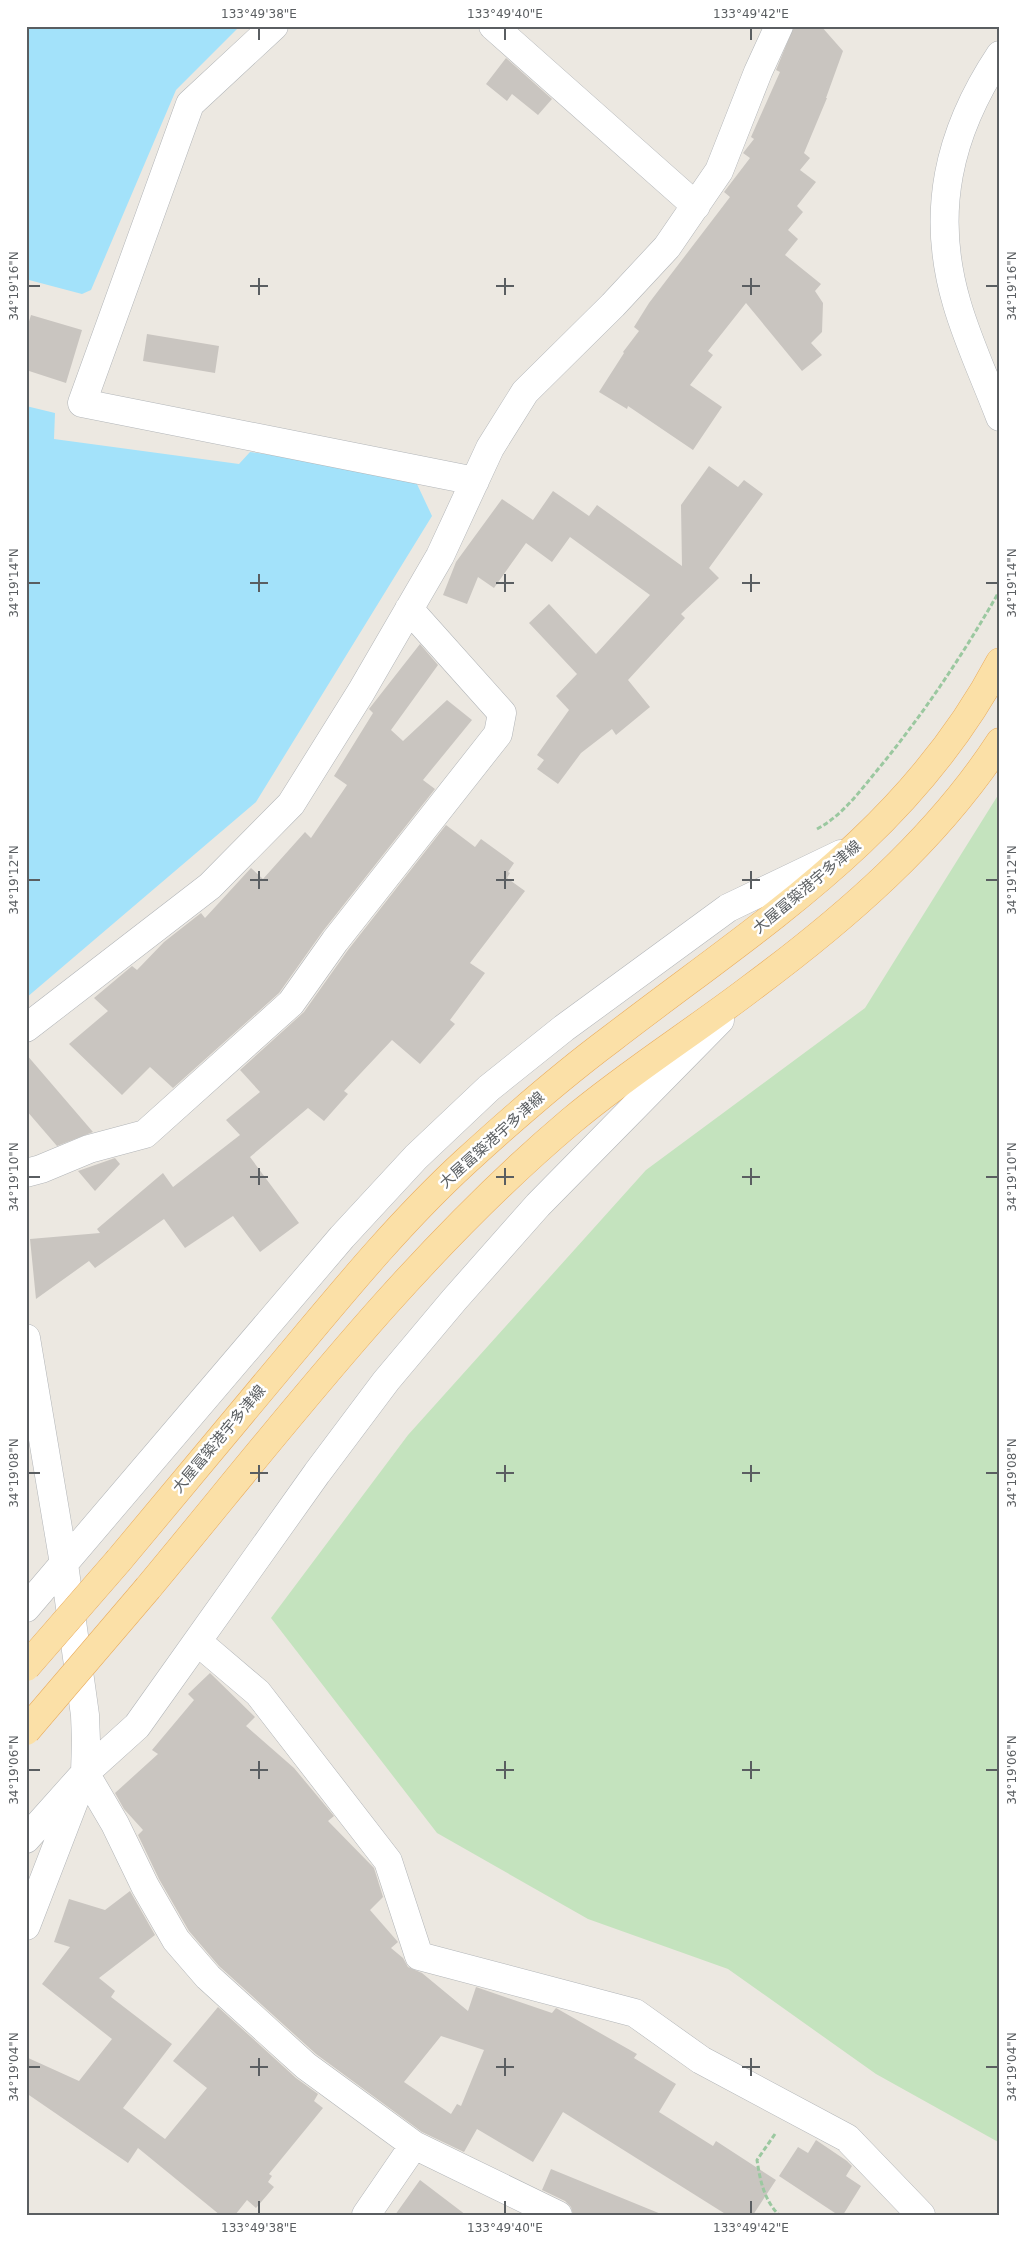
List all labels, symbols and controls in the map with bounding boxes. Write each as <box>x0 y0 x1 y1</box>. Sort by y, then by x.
text: 133°49'38"E <box>221 7 297 21</box>
text: 133°49'40"E <box>467 7 543 21</box>
text: 133°49'42"E <box>713 7 789 21</box>
text: 34°19'16"N <box>7 251 21 321</box>
text: 34°19'16"N <box>1005 251 1019 321</box>
text: 34°19'14"N <box>7 548 21 618</box>
text: 34°19'14"N <box>1005 548 1019 618</box>
street label: 大屋冨築港宇多津線 <box>750 837 864 937</box>
text: 34°19'12"N <box>7 845 21 915</box>
text: 34°19'12"N <box>1005 845 1019 915</box>
street label: 大屋冨築港宇多津線 <box>436 1088 548 1192</box>
text: 34°19'10"N <box>7 1142 21 1212</box>
text: 34°19'10"N <box>1005 1142 1019 1212</box>
street label: 大屋冨築港宇多津線 <box>169 1382 269 1496</box>
text: 34°19'08"N <box>7 1438 21 1508</box>
text: 34°19'08"N <box>1005 1438 1019 1508</box>
text: 34°19'06"N <box>7 1735 21 1805</box>
text: 34°19'06"N <box>1005 1735 1019 1805</box>
text: 34°19'04"N <box>7 2032 21 2102</box>
text: 34°19'04"N <box>1005 2032 1019 2102</box>
text: 133°49'38"E <box>221 2221 297 2235</box>
text: 133°49'40"E <box>467 2221 543 2235</box>
text: 133°49'42"E <box>713 2221 789 2235</box>

